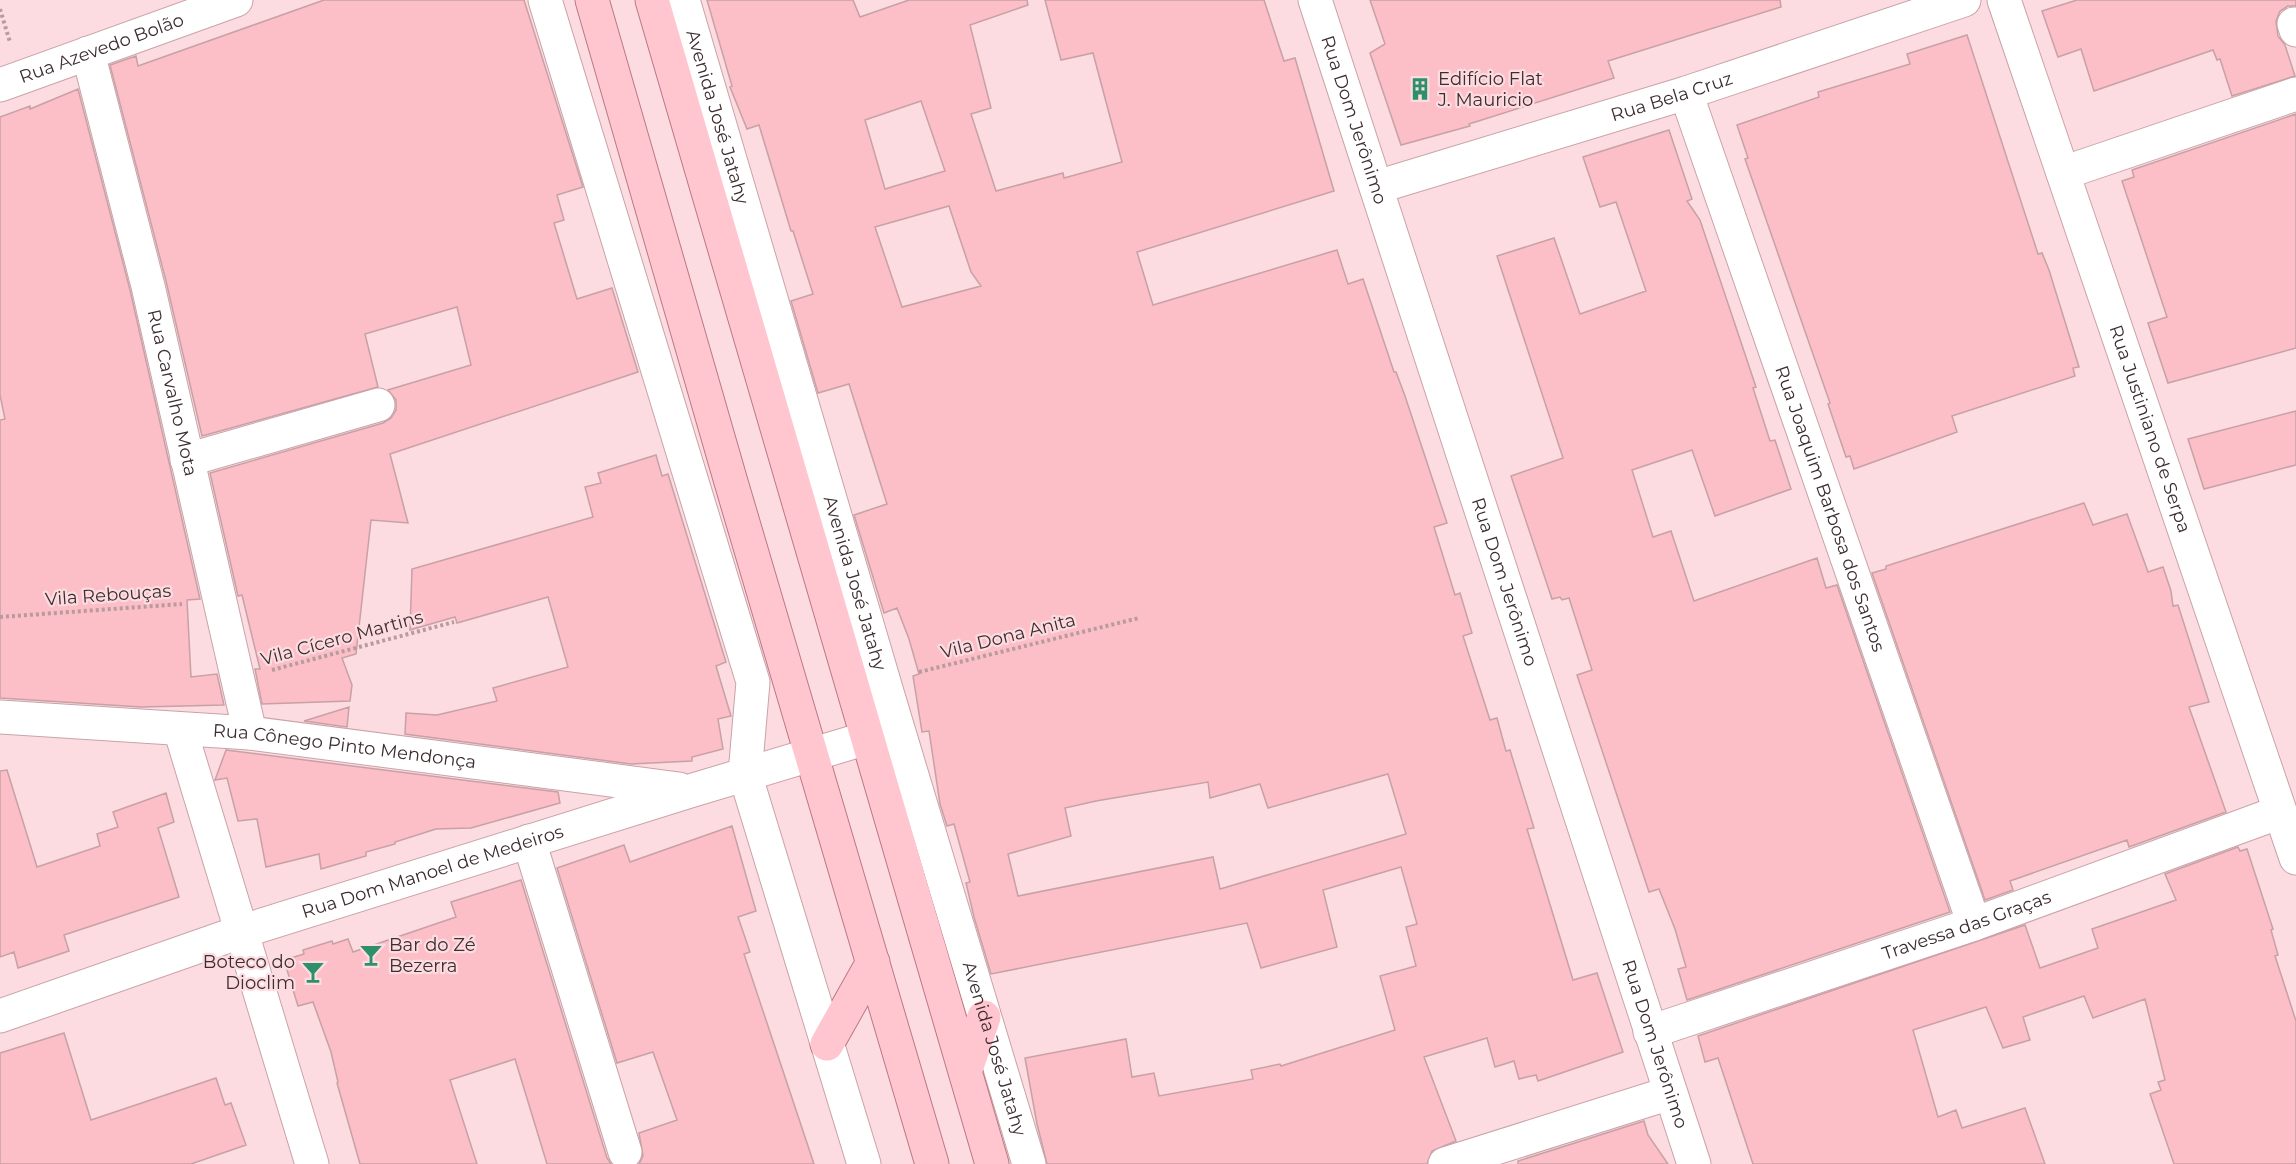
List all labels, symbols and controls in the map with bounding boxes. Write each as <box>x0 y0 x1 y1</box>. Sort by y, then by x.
street label: Rua Azevedo Bolão <box>16 9 187 88</box>
street label: Avenida José Jatahy <box>681 27 754 207</box>
street label: Rua Dom Jerônimo <box>1316 33 1392 207</box>
street label: Rua Bela Cruz <box>1608 67 1735 126</box>
place label: Edifício Flat J. Mauricio <box>1437 68 1543 111</box>
building icon: Edifício Flat J. Mauricio <box>1407 76 1433 102</box>
street label: Rua Carvalho Mota <box>143 307 202 478</box>
street label: Rua Justiniano de Serpa <box>2104 322 2195 536</box>
street label: Rua Joaquim Barbosa dos Santos <box>1770 363 1890 655</box>
street label: Avenida José Jatahy <box>819 493 891 673</box>
street label: Rua Dom Jerônimo <box>1467 495 1542 669</box>
street label: Vila Rebouças <box>44 580 172 610</box>
street label: Vila Cícero Martins <box>258 606 426 670</box>
street label: Vila Dona Anita <box>938 609 1078 663</box>
street label: Rua Cônego Pinto Mendonça <box>212 720 478 773</box>
street label: Rua Dom Manoel de Medeiros <box>299 820 566 923</box>
street label: Travessa das Graças <box>1879 886 2054 965</box>
place label: Bar do Zé Bezerra <box>389 934 476 977</box>
bar icon: Bar do Zé Bezerra <box>358 942 384 968</box>
place label: Boteco do Dioclim <box>203 951 295 994</box>
street label: Rua Dom Jerônimo <box>1617 957 1693 1131</box>
bar icon: Boteco do Dioclim <box>300 959 326 985</box>
street label: Avenida José Jatahy <box>958 959 1031 1139</box>

